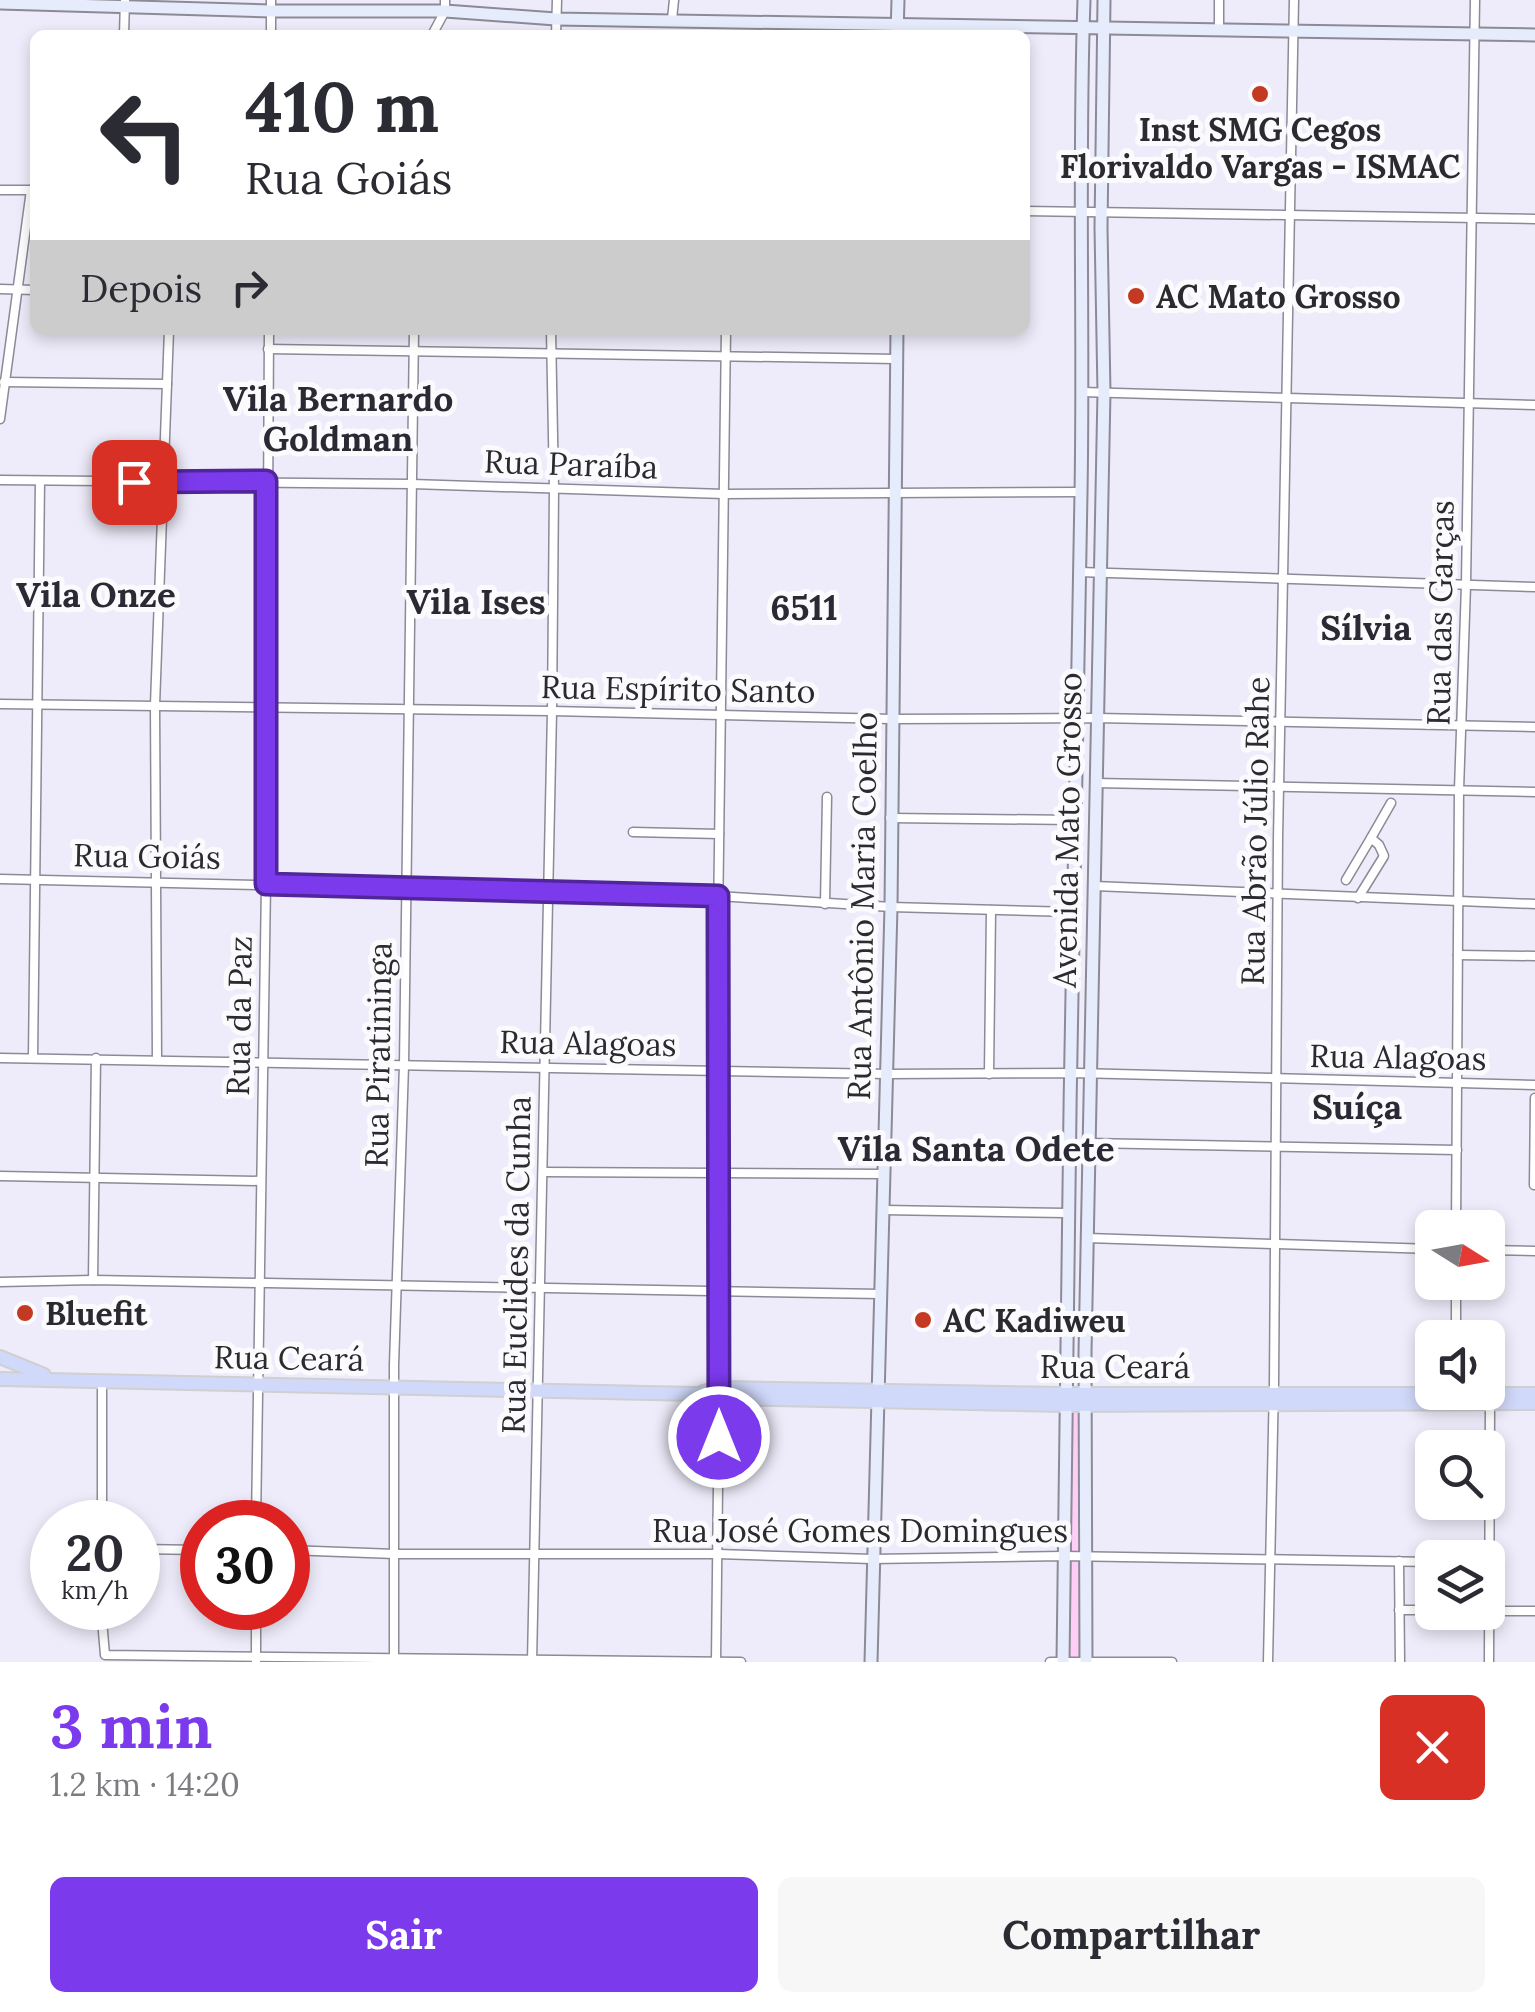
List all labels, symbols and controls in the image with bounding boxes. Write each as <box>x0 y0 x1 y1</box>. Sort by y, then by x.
text: 410 m <box>245 62 439 151</box>
icon: left <box>80 70 210 200</box>
marker: Inst SMG Cegos Florivaldo Vargas - ISMAC <box>1249 83 1271 105</box>
place label: Inst SMG Cegos Florivaldo Vargas - ISMAC <box>1060 109 1460 187</box>
text: Rua Goiás <box>245 149 452 206</box>
icon: right <box>222 260 277 315</box>
text: Depois <box>80 264 202 312</box>
place label: AC Mato Grosso <box>1156 276 1401 317</box>
marker: AC Mato Grosso <box>1125 285 1147 307</box>
district label: Vila Bernardo Goldman <box>223 376 453 461</box>
pin <box>92 440 177 525</box>
street label: Rua Paraíba <box>483 440 659 488</box>
icon: arrive <box>107 455 162 510</box>
street label: Rua das Garças <box>1418 500 1462 726</box>
district label: Vila Onze <box>16 572 176 617</box>
district label: Vila Ises <box>406 579 546 624</box>
district label: 6511 <box>770 585 838 630</box>
district label: Sílvia <box>1320 605 1412 650</box>
street label: Rua Espírito Santo <box>540 666 816 712</box>
street label: Avenida Mato Grosso <box>1044 672 1090 989</box>
street label: Rua Abrão Júlio Rahe <box>1232 676 1278 986</box>
street label: Rua Antônio Maria Coelho <box>838 711 886 1101</box>
street label: Rua Goiás <box>73 834 221 878</box>
street label: Rua da Paz <box>217 936 261 1096</box>
street label: Rua Piratininga <box>356 942 400 1168</box>
street label: Rua Alagoas <box>499 1021 677 1065</box>
street label: Rua Alagoas <box>1309 1035 1487 1079</box>
district label: Suíça <box>1312 1084 1402 1129</box>
street label: Rua Euclides da Cunha <box>493 1096 539 1434</box>
district label: Vila Santa Odete <box>837 1126 1115 1171</box>
north arrow <box>1415 1210 1505 1300</box>
map controls <box>1415 1210 1505 1630</box>
place label: Bluefit <box>45 1293 148 1334</box>
place label: AC Kadiweu <box>943 1300 1126 1341</box>
marker: Bluefit <box>14 1302 36 1324</box>
marker: AC Kadiweu <box>912 1309 934 1331</box>
button: sound <box>1415 1320 1505 1410</box>
street label: Rua Ceará <box>213 1336 365 1380</box>
street label: Rua Ceará <box>1040 1346 1190 1387</box>
position arrow <box>667 1385 771 1489</box>
button: search <box>1415 1430 1505 1520</box>
speed limit sign: 30 <box>180 1500 310 1630</box>
street label: Rua José Gomes Domingues <box>652 1510 1068 1551</box>
text: 20 <box>66 1521 124 1585</box>
button: layers <box>1415 1540 1505 1630</box>
text: km/h <box>61 1574 129 1606</box>
text: 3 min <box>50 1688 212 1764</box>
button: close <box>1380 1695 1485 1800</box>
text: 1.2 km · 14:20 <box>50 1764 240 1805</box>
button: Sair <box>50 1877 758 1992</box>
button: Compartilhar <box>778 1877 1485 1992</box>

